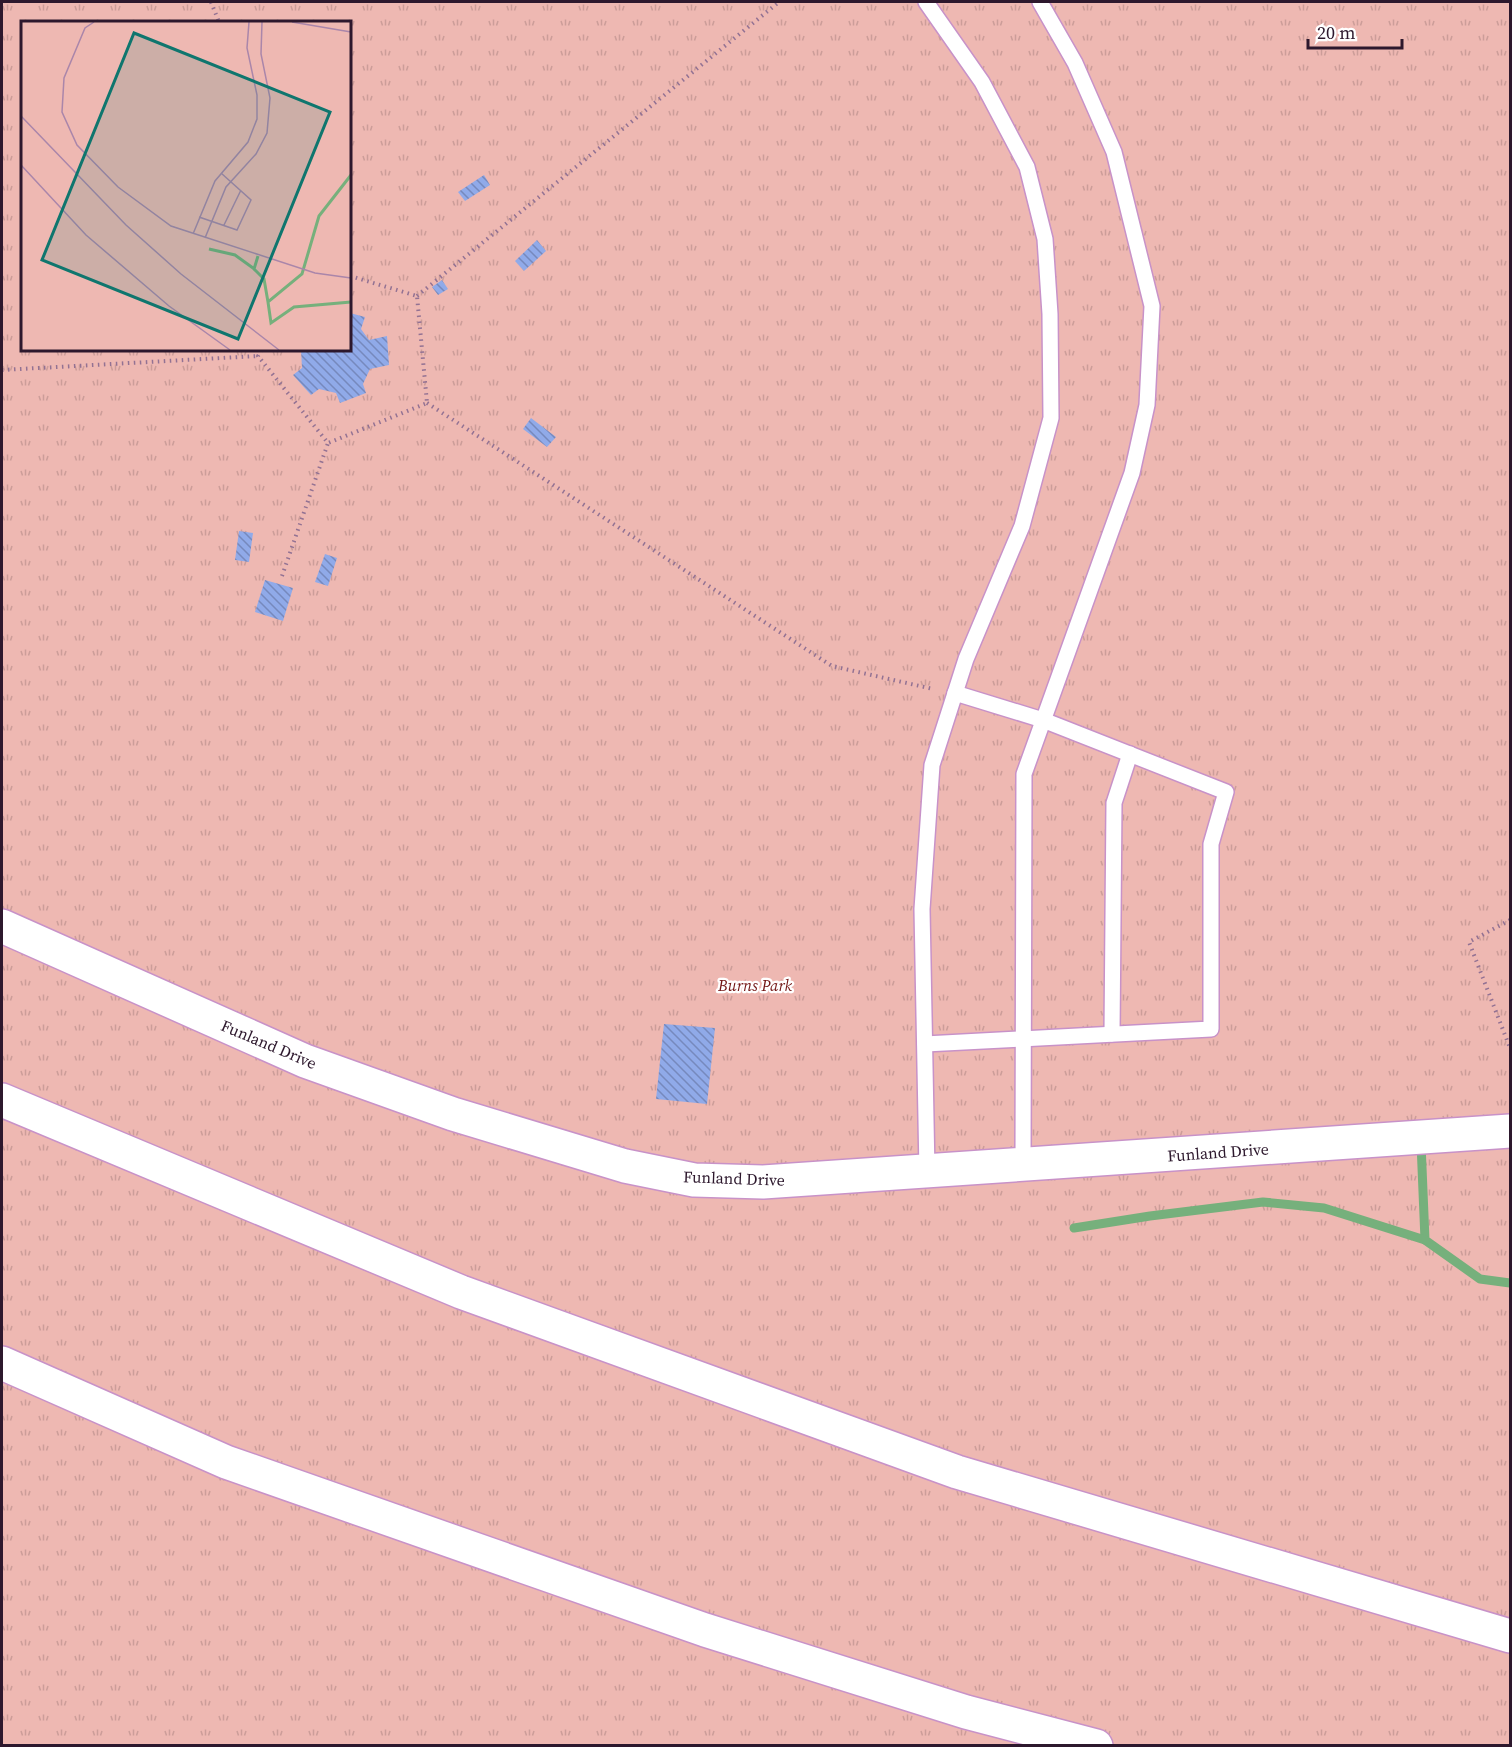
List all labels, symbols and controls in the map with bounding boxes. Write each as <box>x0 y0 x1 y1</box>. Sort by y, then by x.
scale bar <box>1308 12 1402 50</box>
text: 20 m <box>1317 20 1355 45</box>
inset map <box>21 21 351 351</box>
park label: Burns Park <box>717 974 793 996</box>
street label: Funland Drive <box>218 1014 320 1074</box>
street label: Funland Drive <box>1167 1137 1269 1167</box>
street label: Funland Drive <box>683 1165 785 1191</box>

